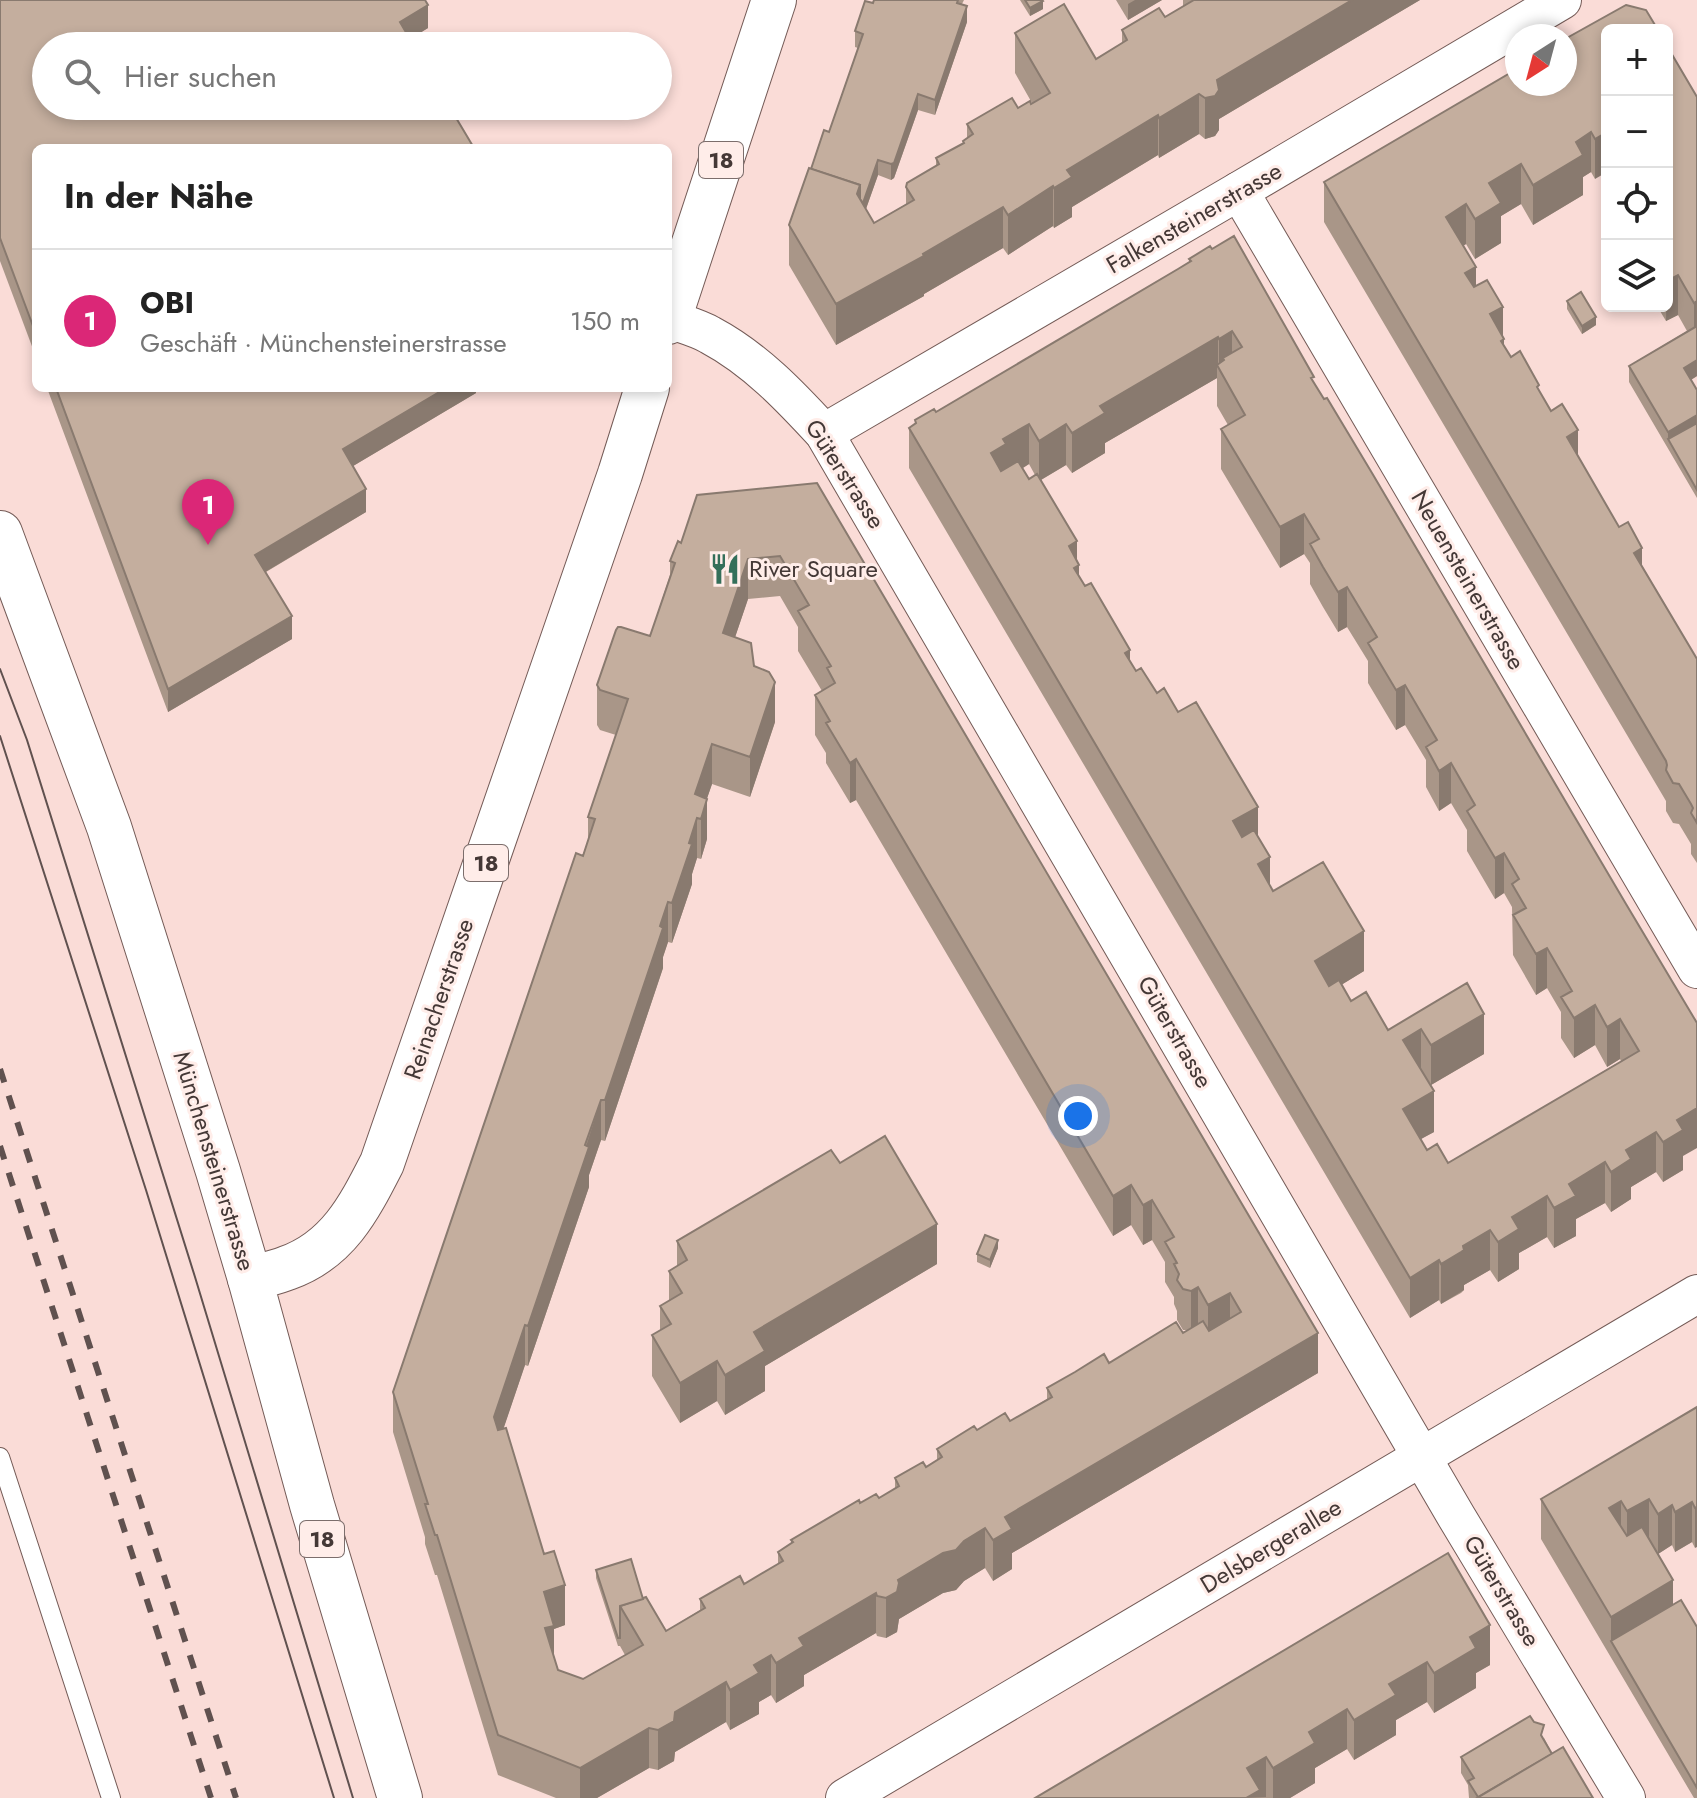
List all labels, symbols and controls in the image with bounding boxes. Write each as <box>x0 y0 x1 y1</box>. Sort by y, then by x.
north arrow <box>1505 24 1577 96</box>
map controls <box>1601 24 1673 312</box>
button: + <box>1601 24 1673 96</box>
search box <box>32 32 672 120</box>
icon: search <box>60 54 104 98</box>
text: Hier suchen <box>124 55 277 98</box>
button: − <box>1601 96 1673 168</box>
road number: 18 <box>699 142 743 178</box>
street label: Falkensteinerstrasse <box>1099 153 1288 282</box>
button: locate <box>1601 168 1673 240</box>
text: In der Nähe <box>64 172 254 221</box>
button: layers <box>1601 240 1673 312</box>
text: OBI <box>140 281 194 324</box>
text: 1 <box>83 302 97 340</box>
text: 150 m <box>570 302 640 340</box>
text: Geschäft · Münchensteinerstrasse <box>140 324 507 362</box>
street label: Güterstrasse <box>797 412 894 535</box>
pin: 1 <box>182 479 234 545</box>
street label: Neuensteinerstrasse <box>1403 483 1534 676</box>
place label: River Square <box>749 551 878 586</box>
restaurant icon: River Square <box>708 552 742 586</box>
road number: 18 <box>464 845 508 881</box>
street label: Reinacherstrasse <box>395 914 482 1084</box>
street label: Güterstrasse <box>1129 969 1222 1094</box>
street label: Münchensteinerstrasse <box>164 1047 265 1275</box>
your location <box>1058 1096 1098 1136</box>
street label: Delsbergerallee <box>1193 1490 1348 1602</box>
road number: 18 <box>300 1521 344 1557</box>
street label: Güterstrasse <box>1455 1528 1549 1653</box>

